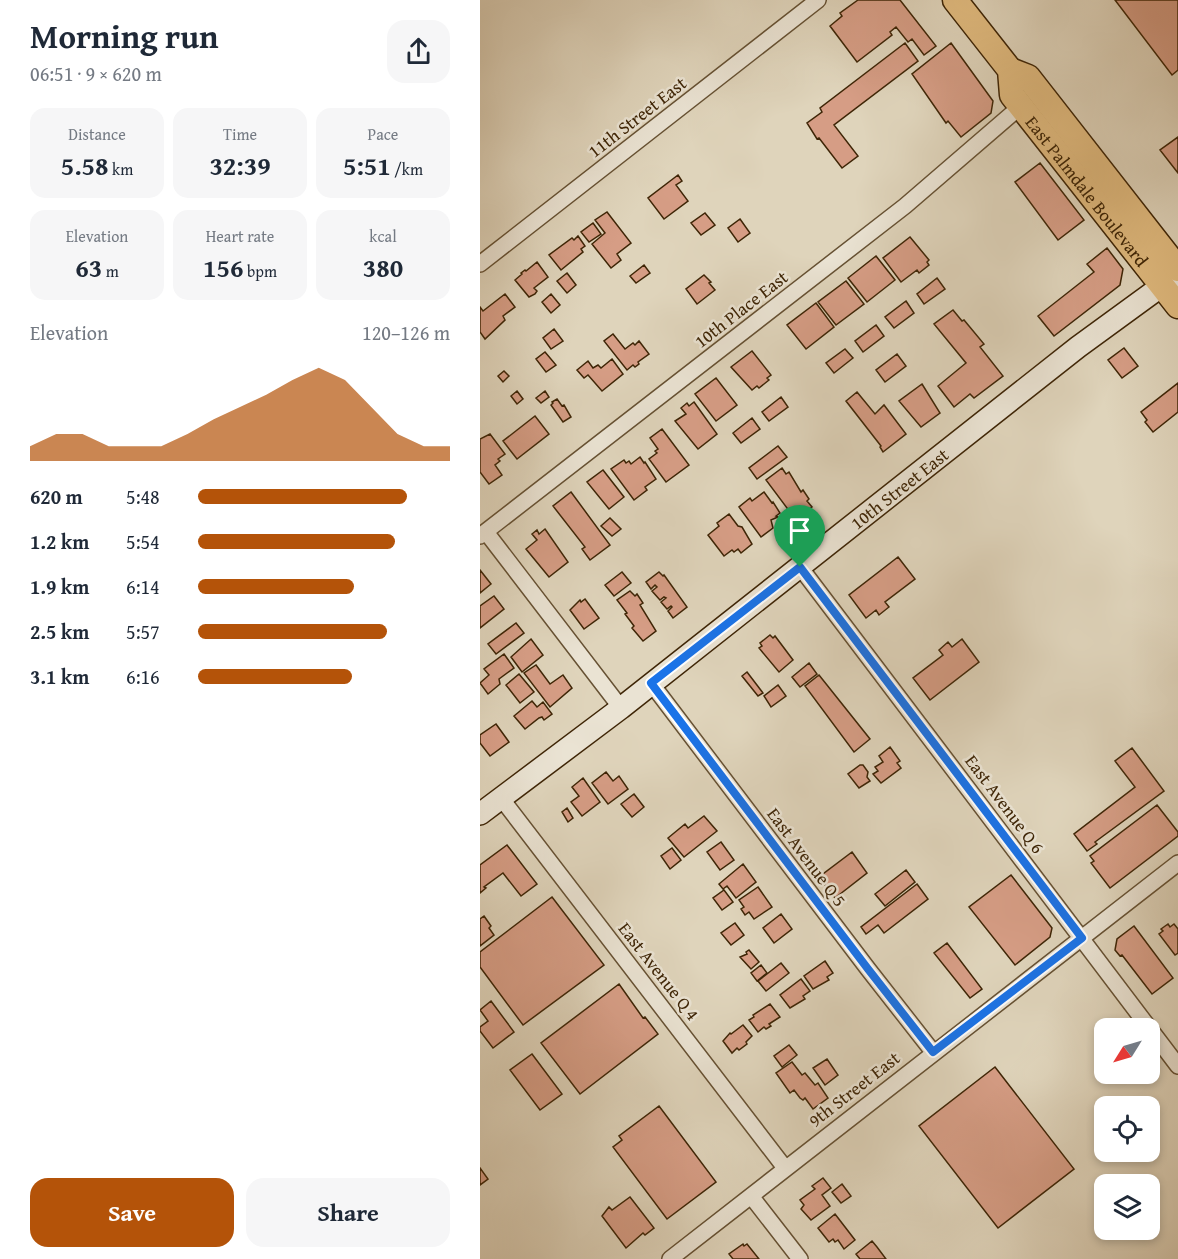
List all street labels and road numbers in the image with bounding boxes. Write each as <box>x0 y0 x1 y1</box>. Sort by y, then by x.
street label: 11th Street East <box>582 70 692 164</box>
street label: East Palmdale Boulevard <box>1019 110 1156 272</box>
street label: 10th Place East <box>688 263 794 354</box>
street label: 10th Street East <box>844 440 955 536</box>
street label: East Avenue Q 6 <box>959 749 1051 859</box>
street label: East Avenue Q 5 <box>761 802 853 912</box>
street label: East Avenue Q 4 <box>612 916 706 1026</box>
street label: 9th Street East <box>802 1044 906 1133</box>

